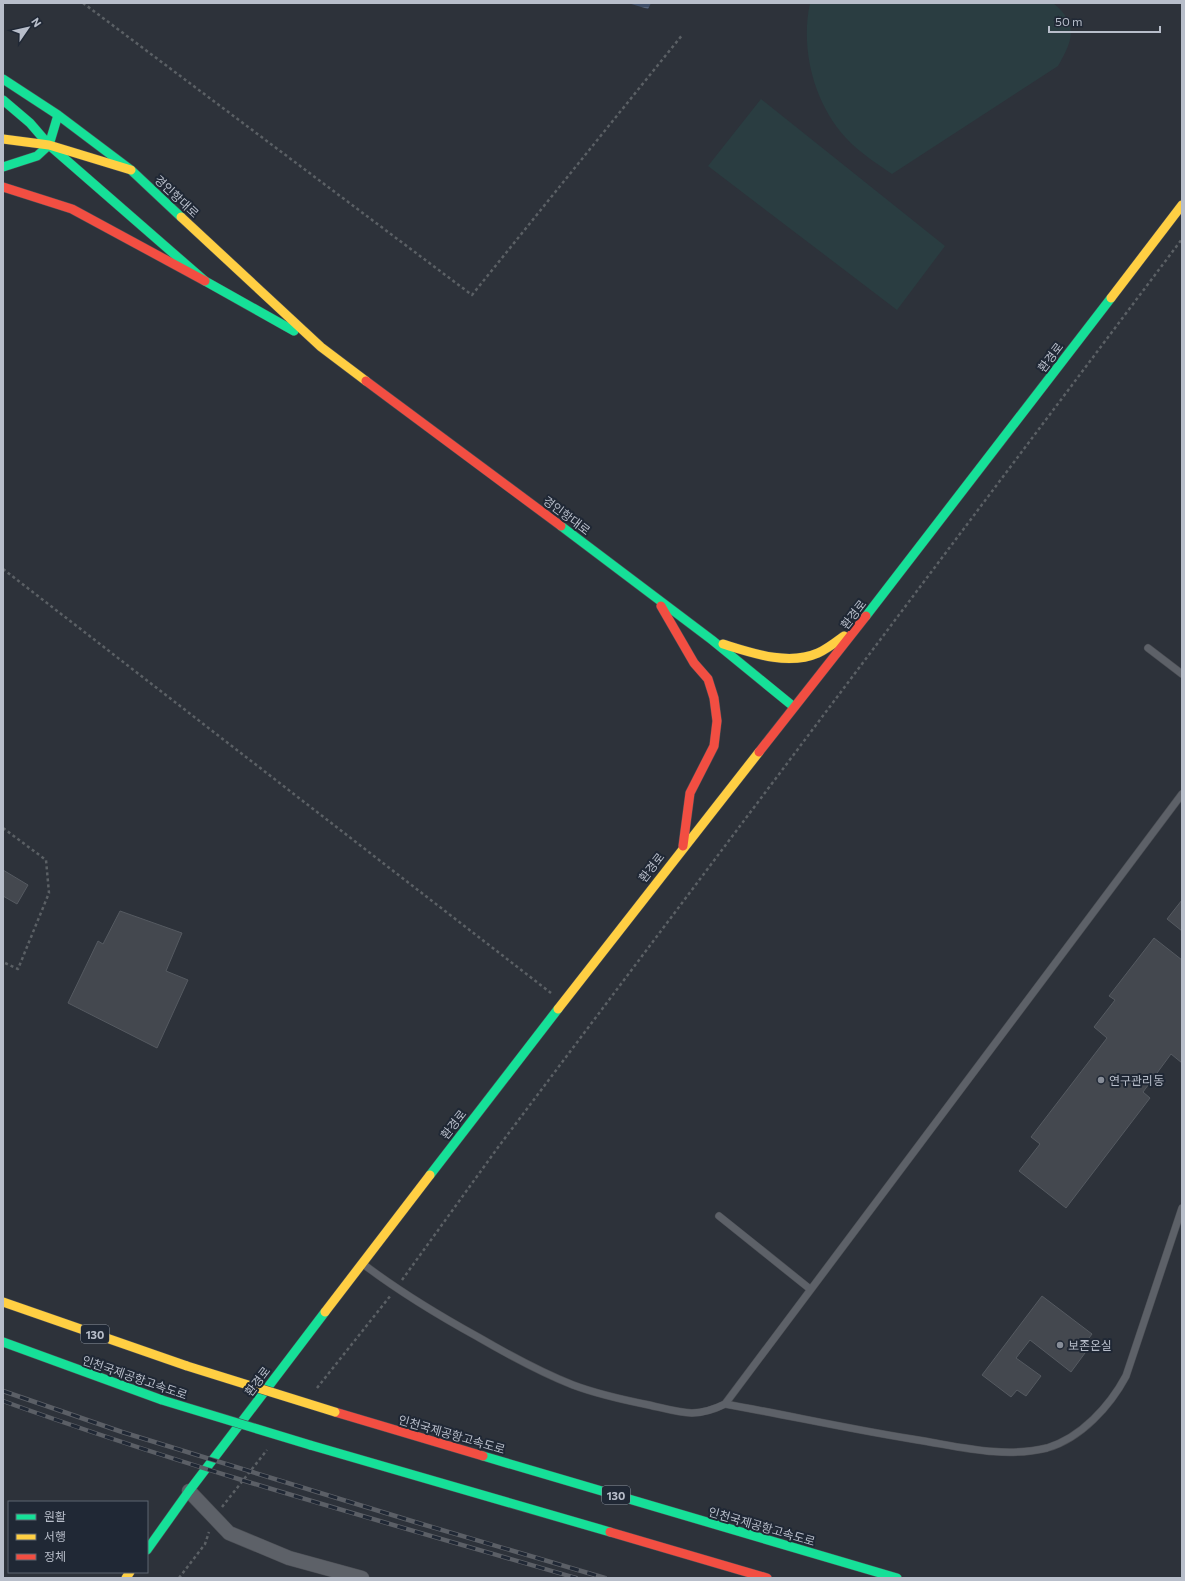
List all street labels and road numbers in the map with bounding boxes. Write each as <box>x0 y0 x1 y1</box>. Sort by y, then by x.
street label: 경인항대로 <box>152 172 202 220</box>
street label: 환경로 <box>1034 340 1066 374</box>
street label: 경인항대로 <box>541 493 593 537</box>
street label: 환경로 <box>837 597 869 631</box>
street label: 환경로 <box>635 850 667 884</box>
street label: 환경로 <box>437 1107 469 1141</box>
road number: 130 <box>81 1325 109 1343</box>
street label: 인천국제공항고속도로 <box>81 1352 189 1402</box>
street label: 환경로 <box>241 1364 273 1398</box>
street label: 인천국제공항고속도로 <box>397 1412 507 1456</box>
road number: 130 <box>602 1486 630 1504</box>
street label: 인천국제공항고속도로 <box>707 1504 817 1548</box>

